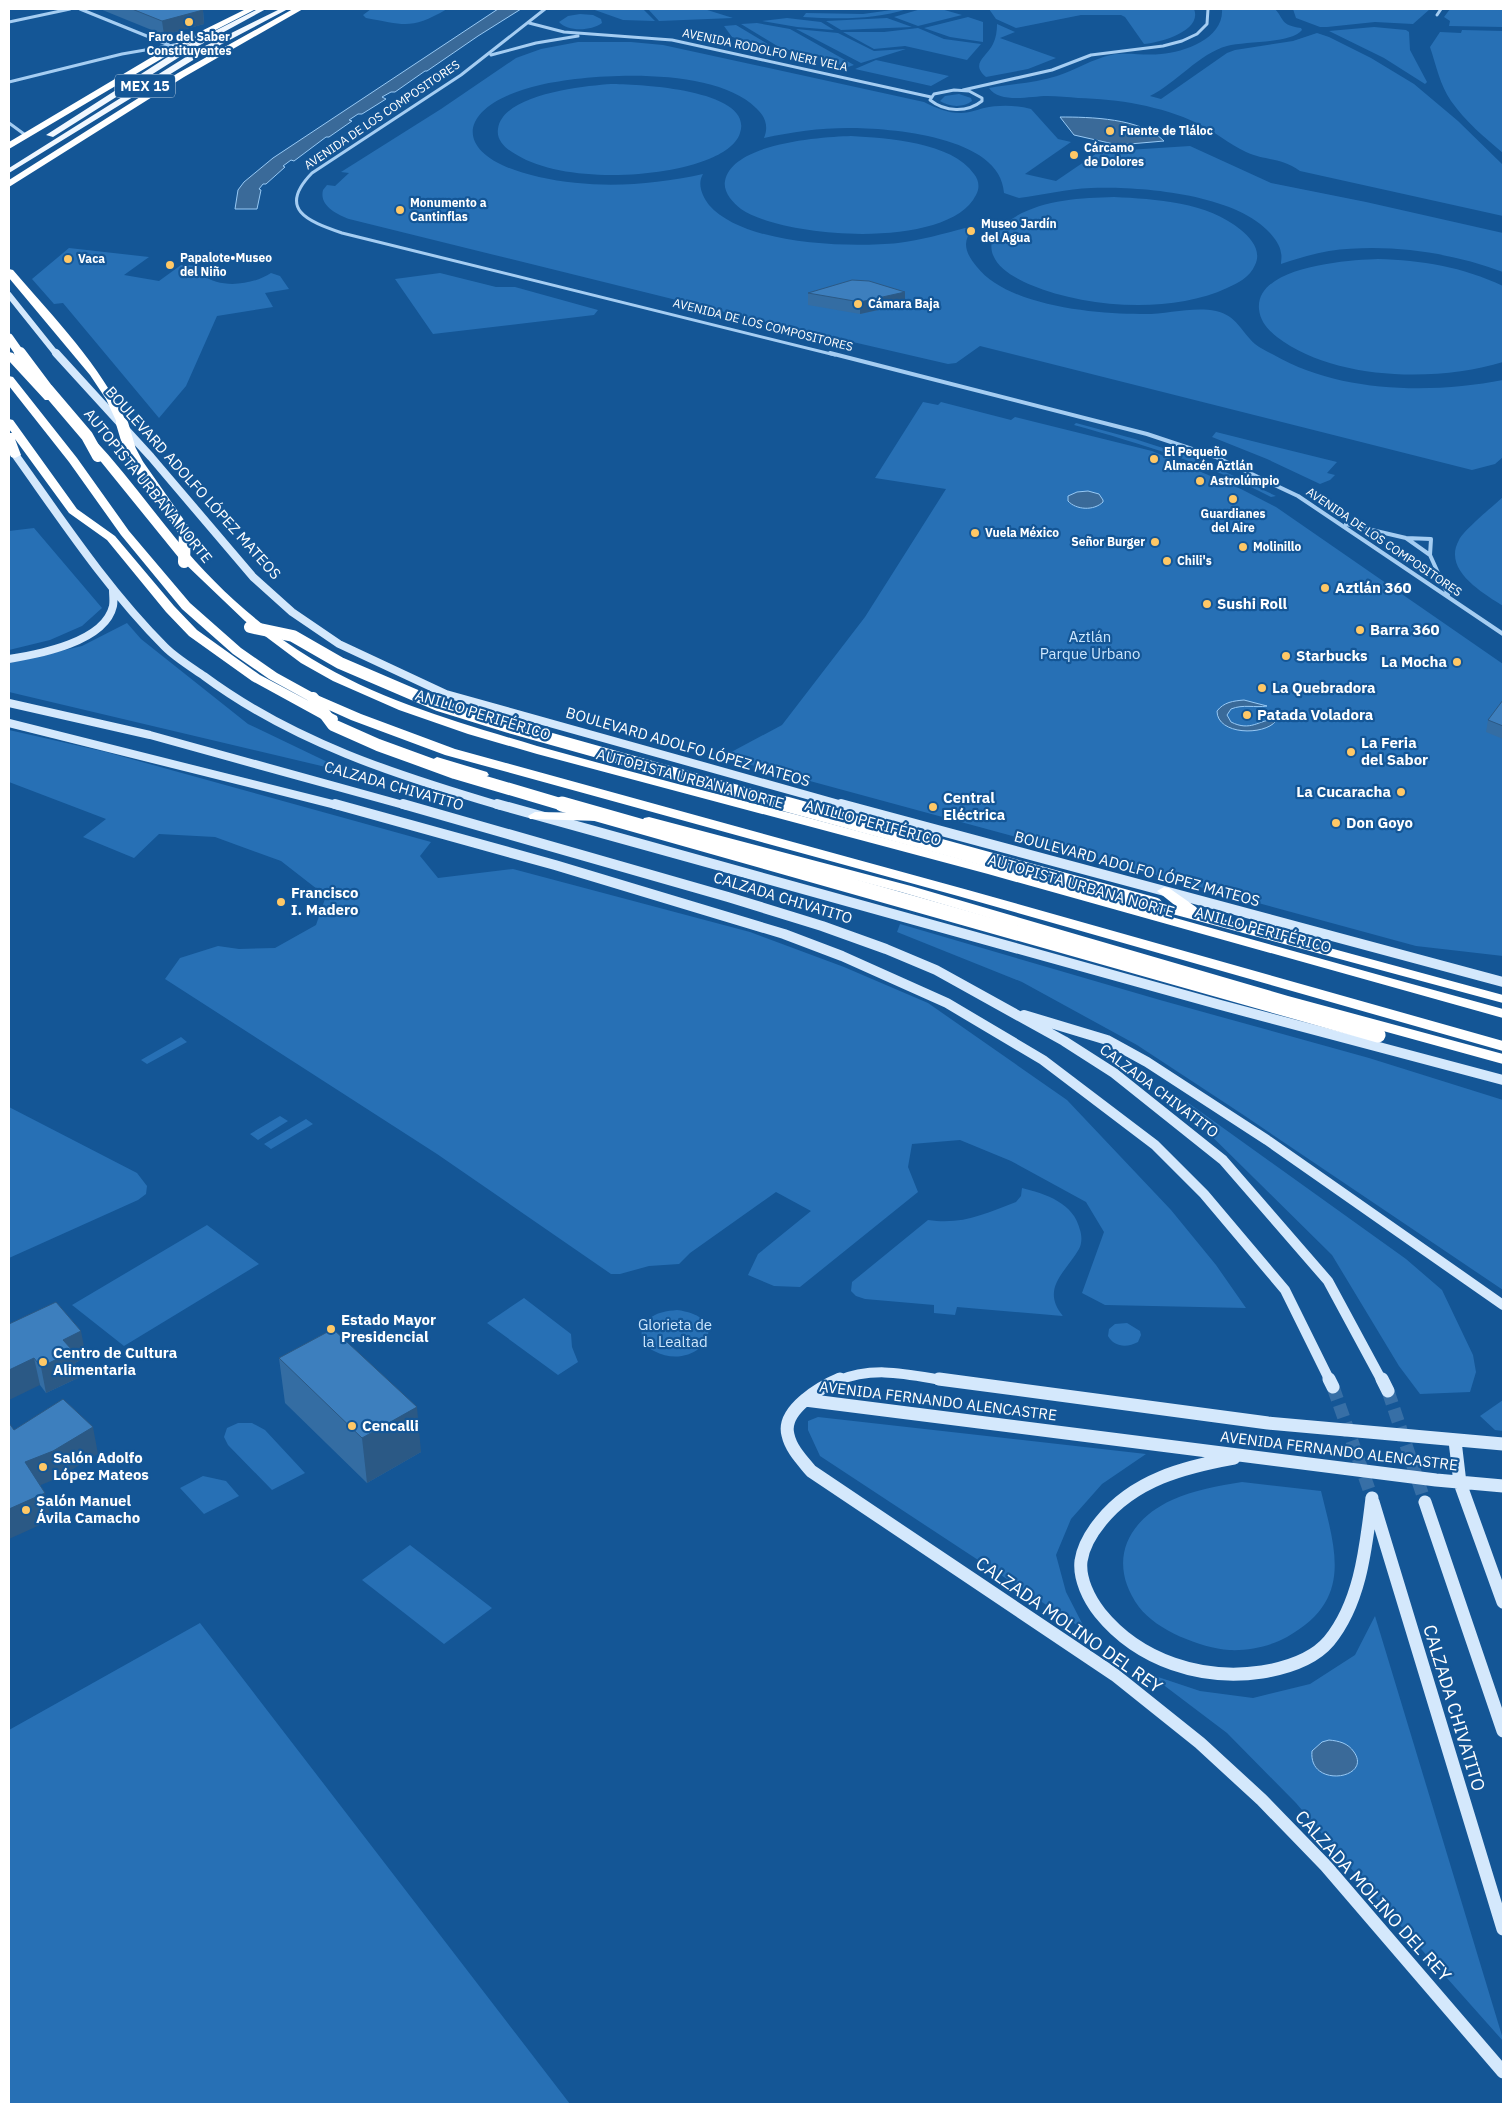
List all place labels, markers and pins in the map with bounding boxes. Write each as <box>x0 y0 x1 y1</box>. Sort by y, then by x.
marker: Faro del Saber Constituyentes <box>183 16 195 28</box>
place label: Faro del Saber Constituyentes <box>146 29 232 58</box>
place label: Fuente de Tláloc <box>1120 123 1213 138</box>
marker: Fuente de Tláloc <box>1104 125 1116 137</box>
place label: Cárcamo de Dolores <box>1084 140 1144 169</box>
marker: Cárcamo de Dolores <box>1068 149 1080 161</box>
place label: Monumento a Cantinflas <box>410 195 487 224</box>
marker: Monumento a Cantinflas <box>394 204 406 216</box>
place label: Museo Jardín del Agua <box>981 216 1057 245</box>
marker: Museo Jardín del Agua <box>965 225 977 237</box>
place label: Papalote•Museo del Niño <box>180 250 272 279</box>
place label: Vaca <box>78 251 105 266</box>
marker: Vaca <box>62 253 74 265</box>
marker: Papalote•Museo del Niño <box>164 259 176 271</box>
place label: Cámara Baja <box>868 296 940 311</box>
marker: Cámara Baja <box>852 298 864 310</box>
place label: El Pequeño Almacén Aztlán <box>1164 444 1253 473</box>
marker: El Pequeño Almacén Aztlán <box>1148 453 1160 465</box>
place label: Astrolúmpio <box>1210 473 1280 488</box>
marker: Astrolúmpio <box>1194 475 1206 487</box>
marker: Guardianes del Aire <box>1227 493 1239 505</box>
place label: Guardianes del Aire <box>1201 506 1265 535</box>
place label: Vuela México <box>985 525 1059 540</box>
marker: Vuela México <box>969 527 981 539</box>
place label: Señor Burger <box>1071 534 1145 549</box>
marker: Señor Burger <box>1149 536 1161 548</box>
place label: Molinillo <box>1253 539 1301 554</box>
marker: Molinillo <box>1237 541 1249 553</box>
place label: Chili's <box>1177 553 1212 568</box>
marker: Chili's <box>1161 555 1173 567</box>
place label: Aztlán 360 <box>1335 578 1412 597</box>
marker: Aztlán 360 <box>1319 582 1331 594</box>
place label: Sushi Roll <box>1217 594 1287 613</box>
marker: Sushi Roll <box>1201 598 1213 610</box>
place label: Barra 360 <box>1370 620 1440 639</box>
marker: Barra 360 <box>1354 624 1366 636</box>
place label: Starbucks <box>1296 646 1368 665</box>
marker: Starbucks <box>1280 650 1292 662</box>
place label: La Mocha <box>1381 652 1447 671</box>
marker: La Mocha <box>1451 656 1463 668</box>
place label: La Quebradora <box>1272 678 1376 697</box>
marker: La Quebradora <box>1256 682 1268 694</box>
place label: Patada Voladora <box>1257 705 1374 724</box>
marker: Patada Voladora <box>1241 709 1253 721</box>
place label: La Feria del Sabor <box>1361 733 1428 769</box>
marker: La Feria del Sabor <box>1345 746 1357 758</box>
place label: La Cucaracha <box>1296 782 1391 801</box>
marker: La Cucaracha <box>1395 786 1407 798</box>
place label: Central Eléctrica <box>943 788 1006 824</box>
marker: Central Eléctrica <box>927 801 939 813</box>
place label: Don Goyo <box>1346 813 1413 832</box>
marker: Don Goyo <box>1330 817 1342 829</box>
place label: Francisco I. Madero <box>291 883 359 919</box>
marker: Francisco I. Madero <box>275 896 287 908</box>
place label: Estado Mayor Presidencial <box>341 1310 436 1346</box>
marker: Estado Mayor Presidencial <box>325 1323 337 1335</box>
place label: Centro de Cultura Alimentaria <box>53 1343 178 1379</box>
marker: Centro de Cultura Alimentaria <box>37 1356 49 1368</box>
place label: Cencalli <box>362 1416 419 1435</box>
marker: Cencalli <box>346 1420 358 1432</box>
place label: Salón Adolfo López Mateos <box>53 1448 149 1484</box>
marker: Salón Adolfo López Mateos <box>37 1461 49 1473</box>
place label: Salón Manuel Ávila Camacho <box>36 1491 140 1527</box>
marker: Salón Manuel Ávila Camacho <box>20 1504 32 1516</box>

